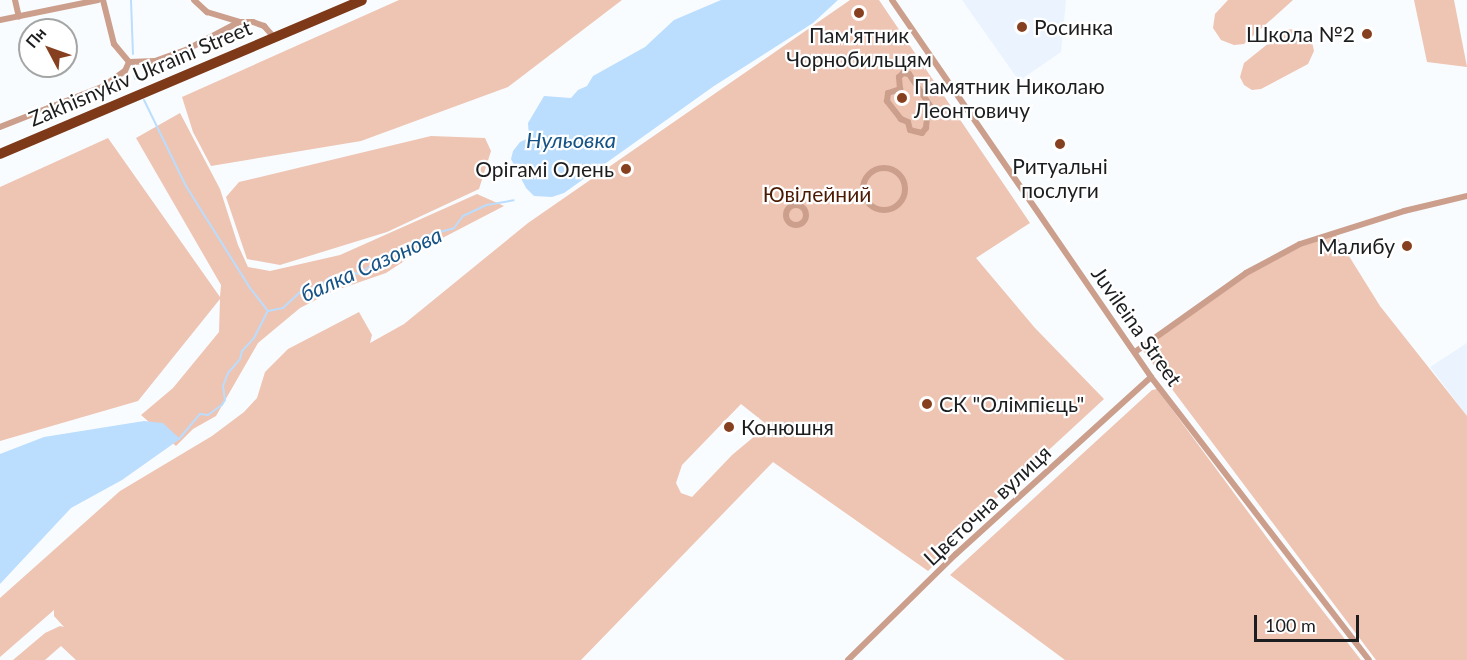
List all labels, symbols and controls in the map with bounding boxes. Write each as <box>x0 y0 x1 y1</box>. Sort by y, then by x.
marker: Пам'ятник Чорнобильцям <box>852 6 866 20</box>
place label: Росинка <box>1034 14 1113 40</box>
street label: Zakhisnykiv Ukraini Street <box>25 15 255 131</box>
north arrow <box>18 18 78 78</box>
marker: Росинка <box>1015 20 1029 34</box>
place label: Школа №2 <box>1246 21 1355 47</box>
place label: Пам'ятник Чорнобильцям <box>786 22 932 72</box>
text: Пн <box>22 23 50 51</box>
marker: Школа №2 <box>1360 27 1374 41</box>
place label: Памятник Николаю Леонтовичу <box>914 73 1105 123</box>
marker: Памятник Николаю Леонтовичу <box>895 91 909 105</box>
water label: Нульовка <box>526 127 616 153</box>
marker: Ритуальні послуги <box>1053 137 1067 151</box>
place label: Ритуальні послуги <box>1012 153 1108 203</box>
place label: Орігамі Олень <box>475 156 614 182</box>
marker: Орігамі Олень <box>619 162 633 176</box>
park label: Ювілейний <box>763 181 871 207</box>
water label: балка Сазонова <box>296 221 446 307</box>
place label: Малибу <box>1318 233 1395 259</box>
marker: Малибу <box>1400 239 1414 253</box>
street label: Juvileina Street <box>1087 261 1187 391</box>
place label: СК "Олімпієць" <box>939 391 1084 417</box>
marker: СК "Олімпієць" <box>920 397 934 411</box>
place label: Конюшня <box>741 414 834 440</box>
marker: Конюшня <box>722 420 736 434</box>
street label: Цвєточна вулиця <box>918 440 1056 570</box>
scale bar <box>1257 603 1362 641</box>
text: 100 m <box>1265 614 1316 636</box>

